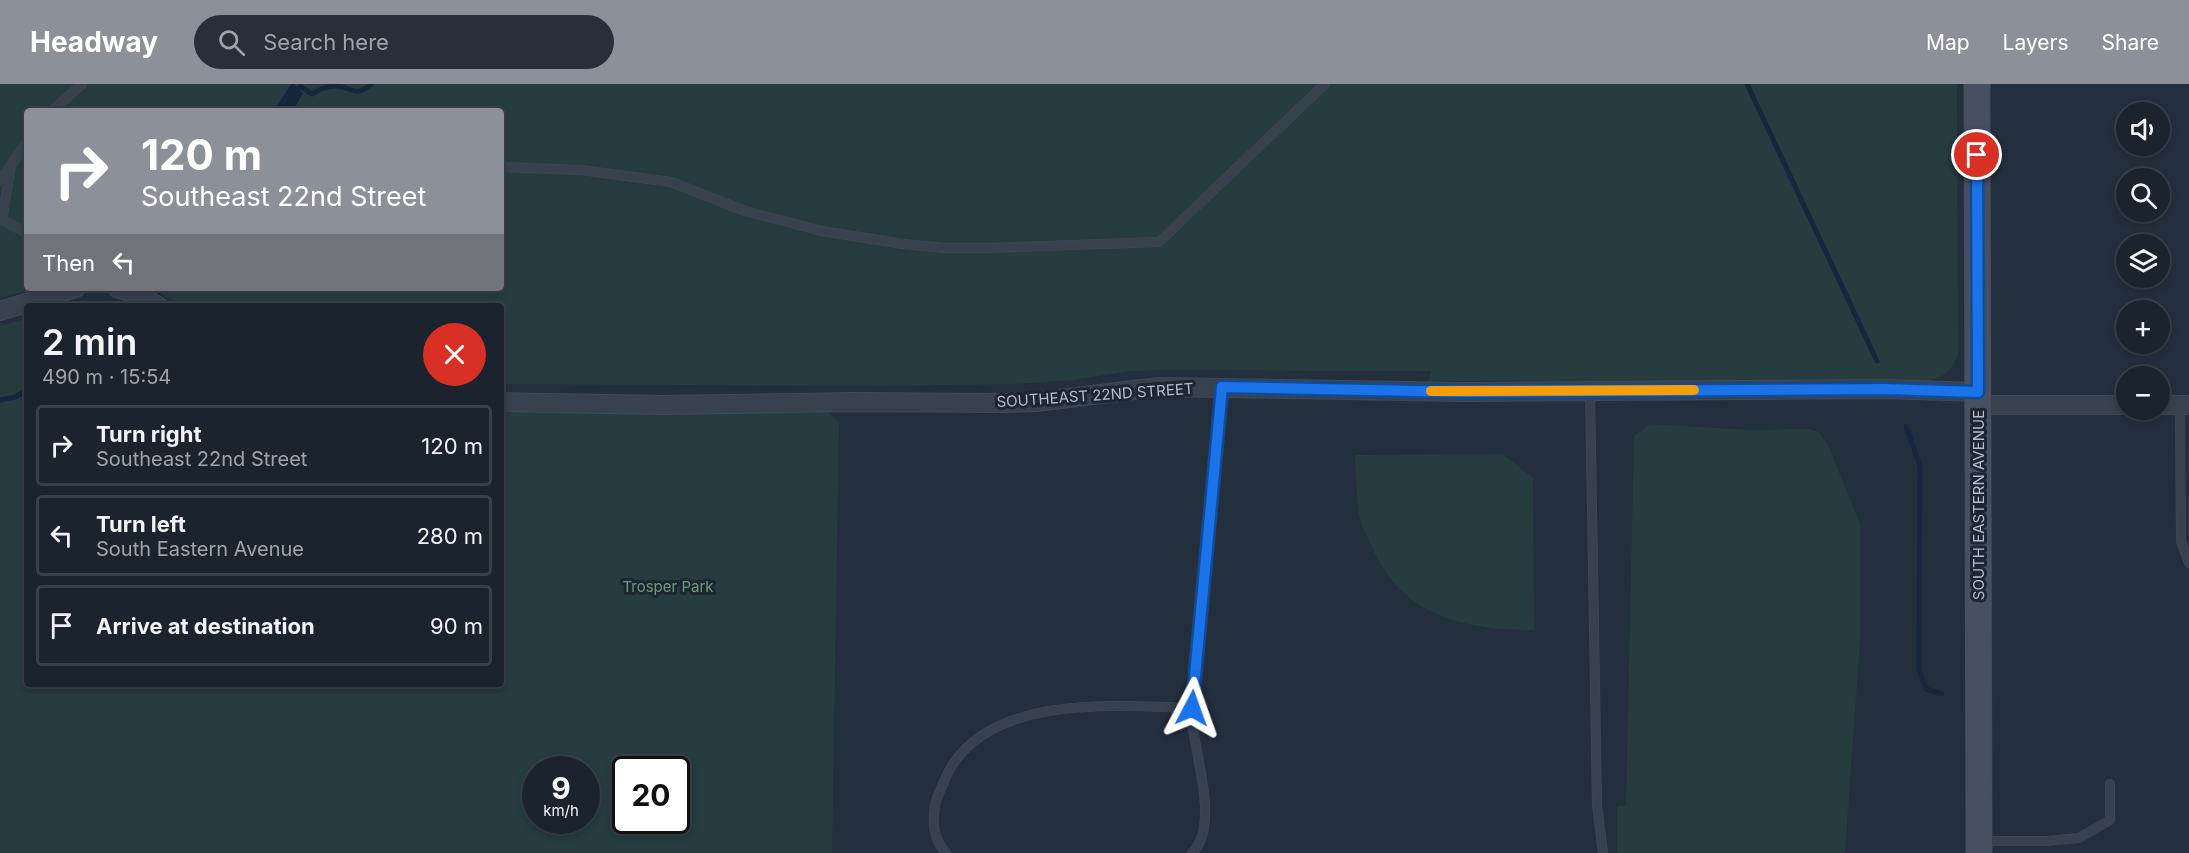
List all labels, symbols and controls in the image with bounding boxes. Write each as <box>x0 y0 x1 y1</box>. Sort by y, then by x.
search box <box>194 15 614 69</box>
text: Headway <box>30 25 158 59</box>
icon: search <box>215 26 248 59</box>
text: Search here <box>263 29 389 55</box>
text: Map <box>1926 30 1970 55</box>
text: Layers <box>2003 30 2069 55</box>
text: Share <box>2102 30 2159 55</box>
map controls <box>2116 102 2170 420</box>
button: sound <box>2116 102 2170 156</box>
text: 120 m <box>141 129 262 180</box>
pin <box>1951 129 2002 180</box>
icon: right <box>42 132 120 210</box>
icon: arrive <box>1960 138 1993 171</box>
button: search <box>2116 168 2170 222</box>
text: Southeast 22nd Street <box>141 180 426 213</box>
button: layers <box>2116 234 2170 288</box>
icon: left <box>107 246 140 279</box>
text: Then <box>42 250 95 276</box>
button: + <box>2116 300 2170 354</box>
text: 2 min <box>42 320 137 364</box>
button: close <box>423 323 486 386</box>
text: 490 m · 15:54 <box>42 365 171 389</box>
button: − <box>2116 366 2170 420</box>
street label: SOUTHEAST 22ND STREET <box>996 379 1194 411</box>
street label: SOUTH EASTERN AVENUE <box>1969 410 1988 600</box>
text: Turn right <box>96 421 202 447</box>
icon: right <box>45 429 78 462</box>
text: 120 m <box>421 433 483 459</box>
text: Southeast 22nd Street <box>96 447 307 471</box>
text: Turn left <box>96 511 186 537</box>
icon: left <box>45 519 78 552</box>
text: 280 m <box>417 523 483 549</box>
text: South Eastern Avenue <box>96 537 304 561</box>
park label: Trosper Park <box>622 577 714 596</box>
icon: arrive <box>45 609 78 642</box>
text: Arrive at destination <box>96 613 315 639</box>
text: 90 m <box>430 613 483 639</box>
position arrow <box>1160 676 1224 740</box>
speed limit sign: 20 <box>612 756 690 834</box>
text: 9 <box>551 770 571 806</box>
text: km/h <box>543 801 579 820</box>

